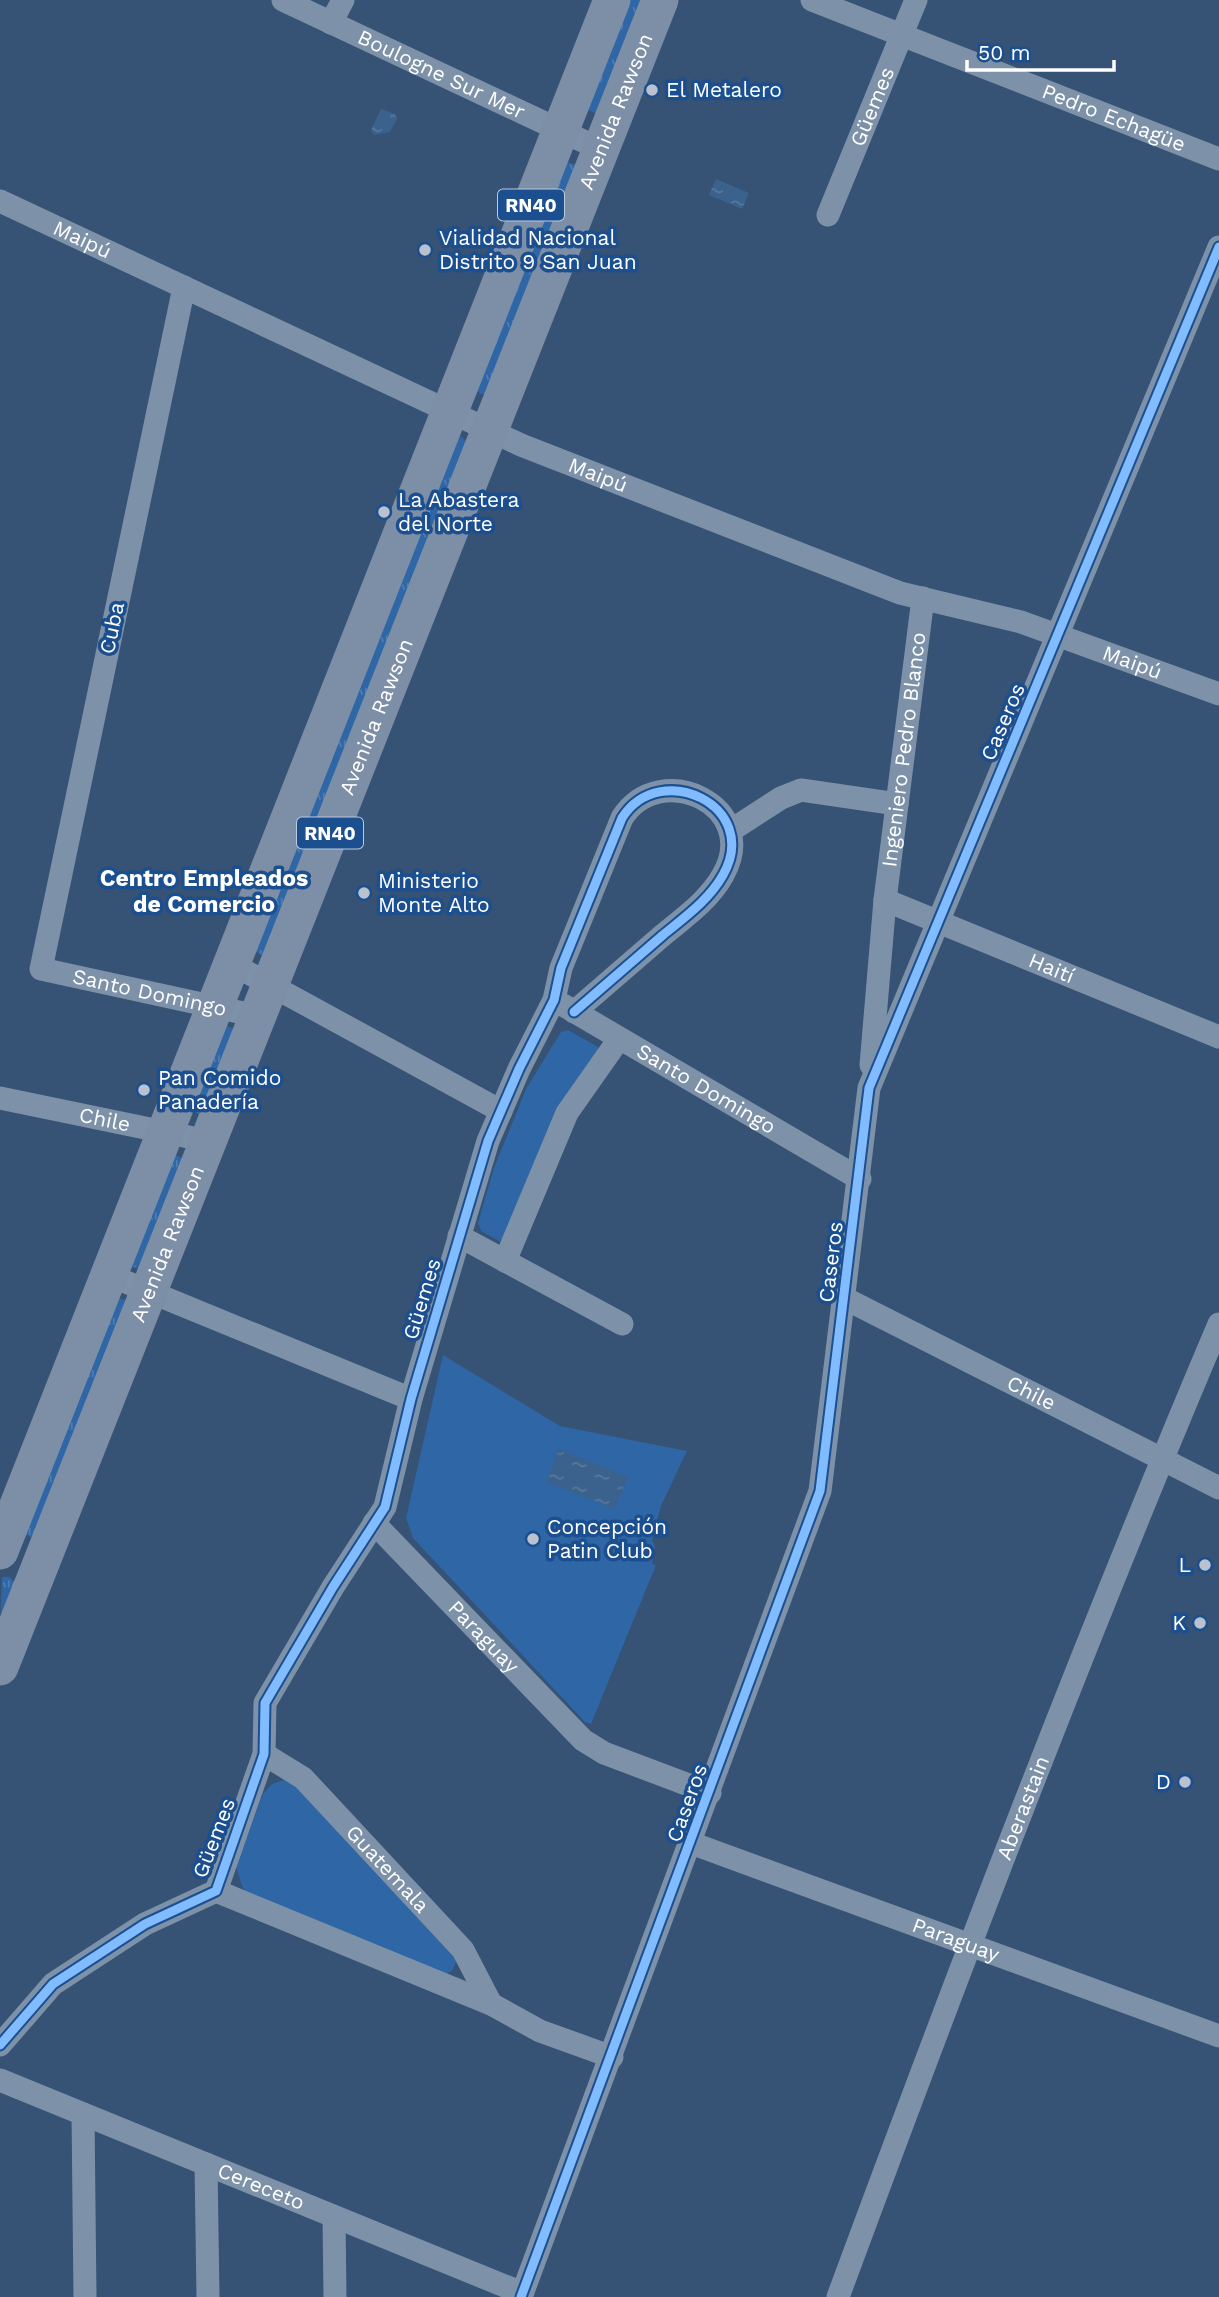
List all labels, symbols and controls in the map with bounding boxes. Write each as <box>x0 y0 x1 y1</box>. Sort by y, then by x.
street label: Boulogne Sur Mer <box>354 24 530 124</box>
scale bar <box>967 28 1114 72</box>
street label: Avenida Rawson <box>573 29 658 193</box>
text: 50 m <box>978 40 1030 65</box>
street label: Güemes <box>844 63 899 150</box>
place label: El Metalero <box>666 77 782 102</box>
street label: Pedro Echagüe <box>1039 78 1189 157</box>
marker: El Metalero <box>644 82 660 98</box>
road number: RN40 <box>498 190 564 220</box>
street label: Maipú <box>50 215 116 263</box>
place label: Vialidad Nacional Distrito 9 San Juan <box>439 225 637 274</box>
marker: Vialidad Nacional Distrito 9 San Juan <box>417 242 433 258</box>
street label: Maipú <box>565 452 631 497</box>
place label: La Abastera del Norte <box>398 487 519 536</box>
marker: La Abastera del Norte <box>376 504 392 520</box>
street label: Cuba <box>94 600 129 656</box>
street label: Ingeniero Pedro Blanco <box>876 631 931 869</box>
street label: Avenida Rawson <box>334 635 418 798</box>
street label: Maipú <box>1099 640 1166 684</box>
street label: Caseros <box>975 679 1030 764</box>
road number: RN40 <box>297 818 363 848</box>
district label: Centro Empleados de Comercio <box>100 865 308 918</box>
place label: Ministerio Monte Alto <box>378 868 490 917</box>
marker: Ministerio Monte Alto <box>356 885 372 901</box>
street label: Haití <box>1025 947 1079 989</box>
street label: Santo Domingo <box>70 963 229 1021</box>
street label: Santo Domingo <box>633 1038 780 1139</box>
place label: Pan Comido Panadería <box>158 1065 281 1114</box>
marker: Pan Comido Panadería <box>136 1082 152 1098</box>
street label: Chile <box>77 1102 133 1137</box>
street label: Avenida Rawson <box>125 1162 209 1326</box>
street label: Caseros <box>813 1220 848 1304</box>
street label: Güemes <box>397 1255 446 1342</box>
street label: Chile <box>1003 1370 1060 1415</box>
place label: Concepción Patin Club <box>547 1514 667 1563</box>
marker: Concepción Patin Club <box>525 1531 541 1547</box>
place label: L <box>1178 1552 1191 1577</box>
marker: L <box>1197 1557 1213 1573</box>
street label: Paraguay <box>443 1595 525 1678</box>
place label: K <box>1172 1610 1186 1635</box>
marker: K <box>1192 1615 1208 1631</box>
street label: Aberastain <box>991 1752 1054 1863</box>
street label: Caseros <box>661 1760 712 1845</box>
place label: D <box>1156 1769 1171 1794</box>
marker: D <box>1177 1774 1193 1790</box>
street label: Güemes <box>187 1794 240 1881</box>
street label: Guatemala <box>341 1820 435 1918</box>
street label: Paraguay <box>909 1912 1003 1967</box>
street label: Cereceto <box>214 2157 309 2215</box>

